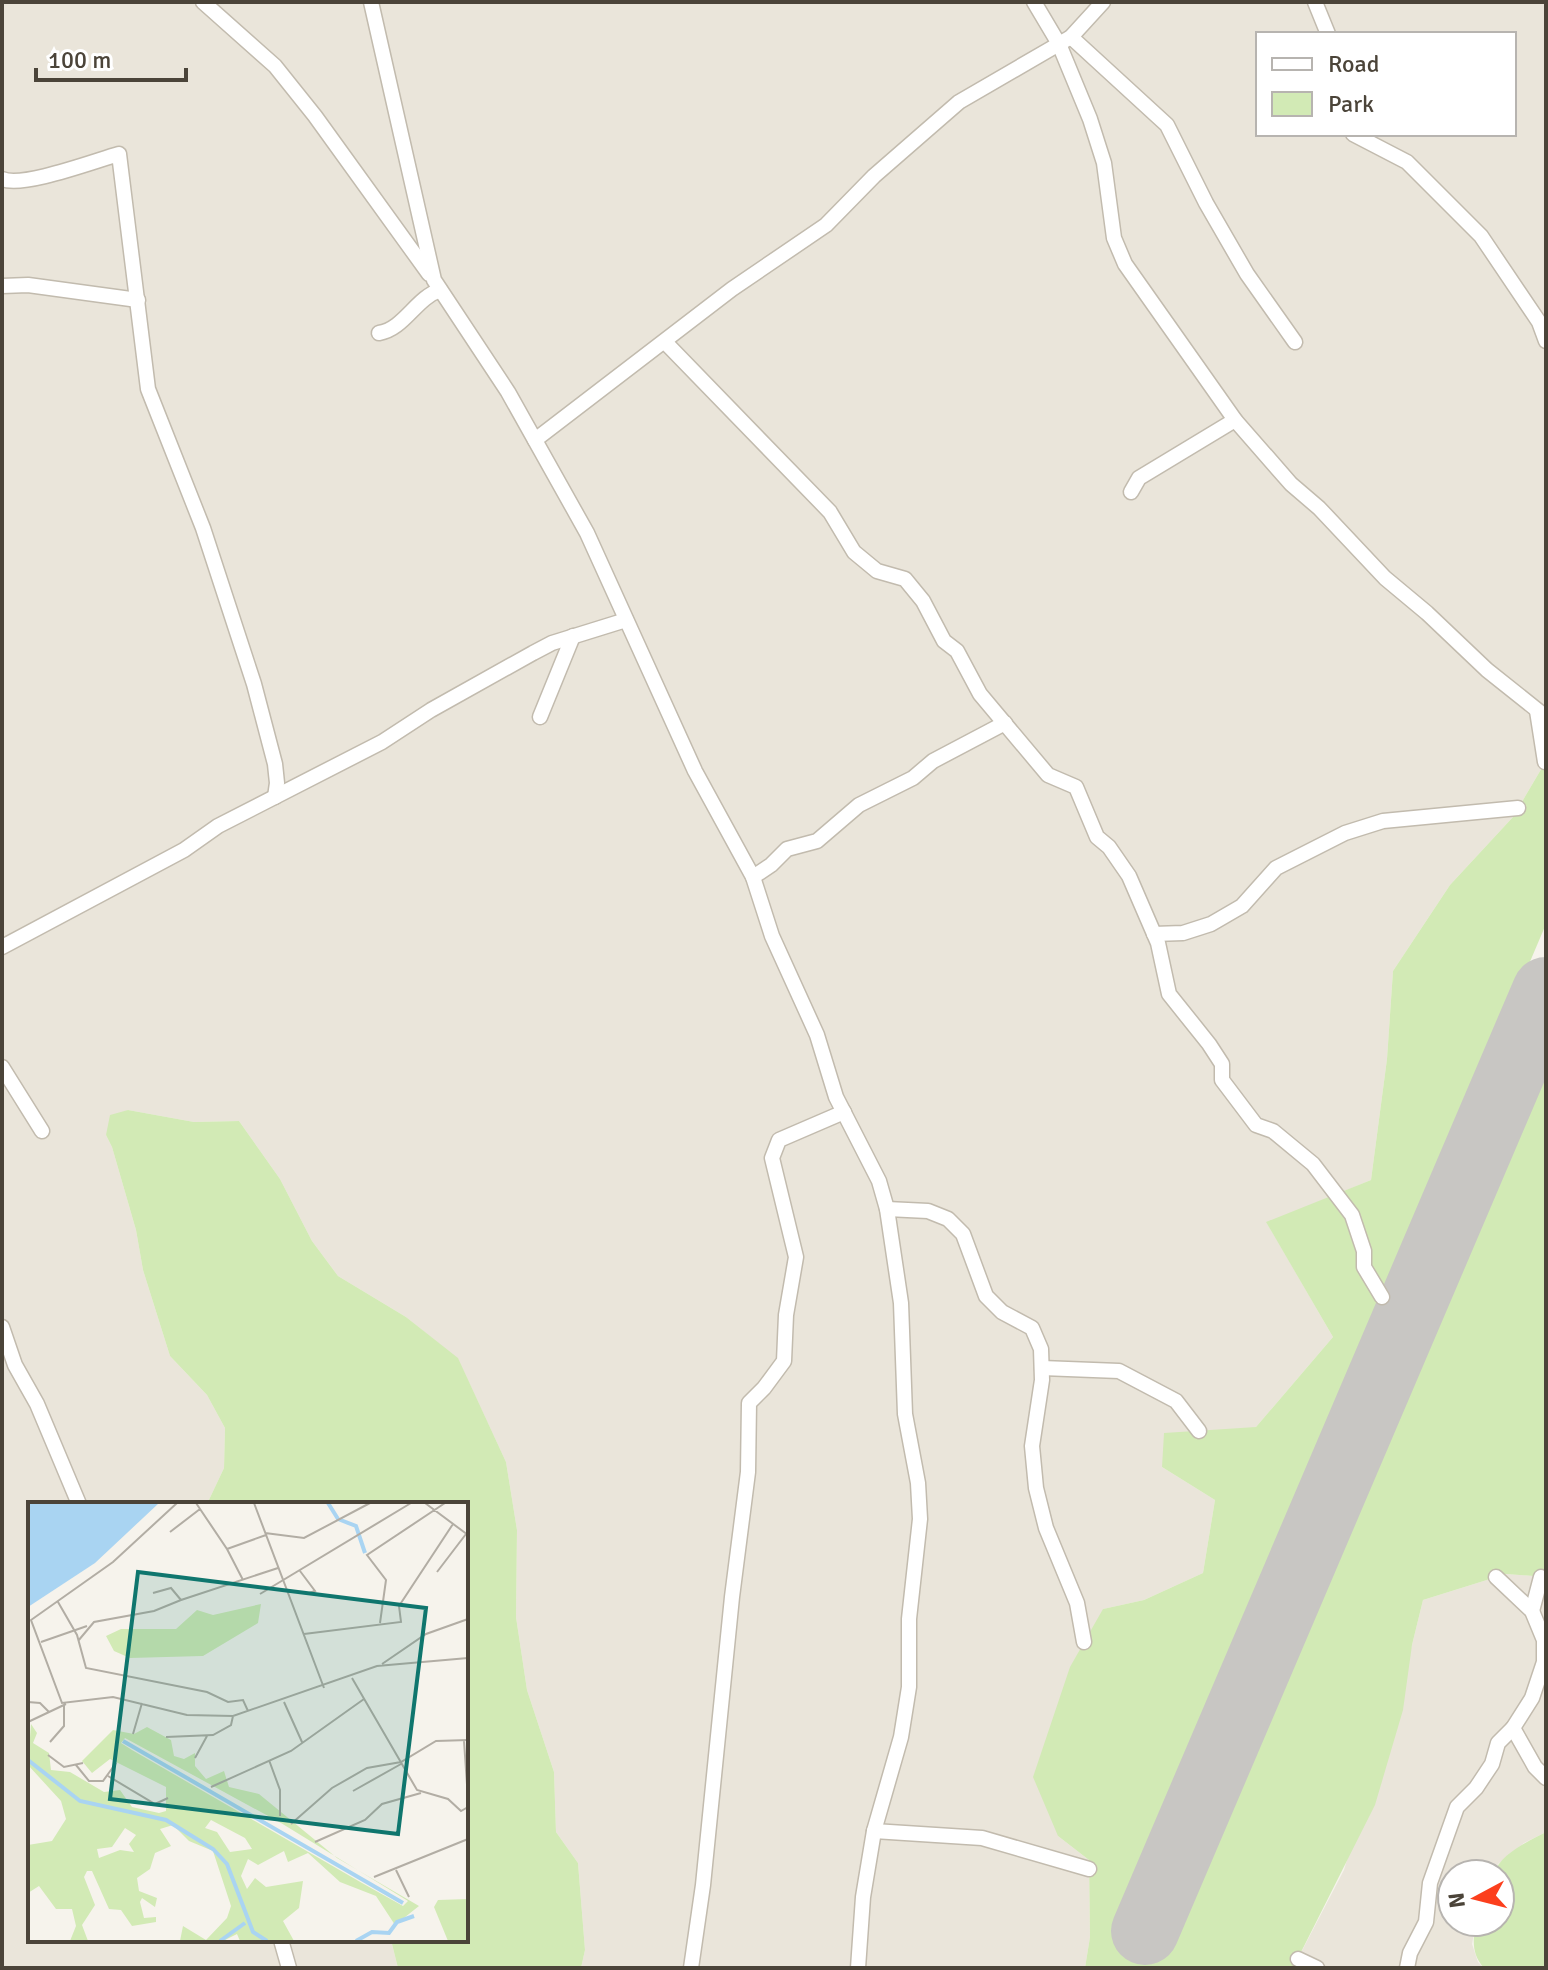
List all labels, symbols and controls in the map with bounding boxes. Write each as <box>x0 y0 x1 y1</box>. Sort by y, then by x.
scale bar <box>36 32 186 82</box>
legend <box>1256 32 1516 136</box>
text: 100 m <box>48 45 111 75</box>
text: Road <box>1328 49 1379 79</box>
text: Park <box>1328 89 1374 119</box>
inset map <box>28 1502 468 1942</box>
north arrow <box>1436 1858 1516 1938</box>
text: N <box>1442 1891 1471 1910</box>

